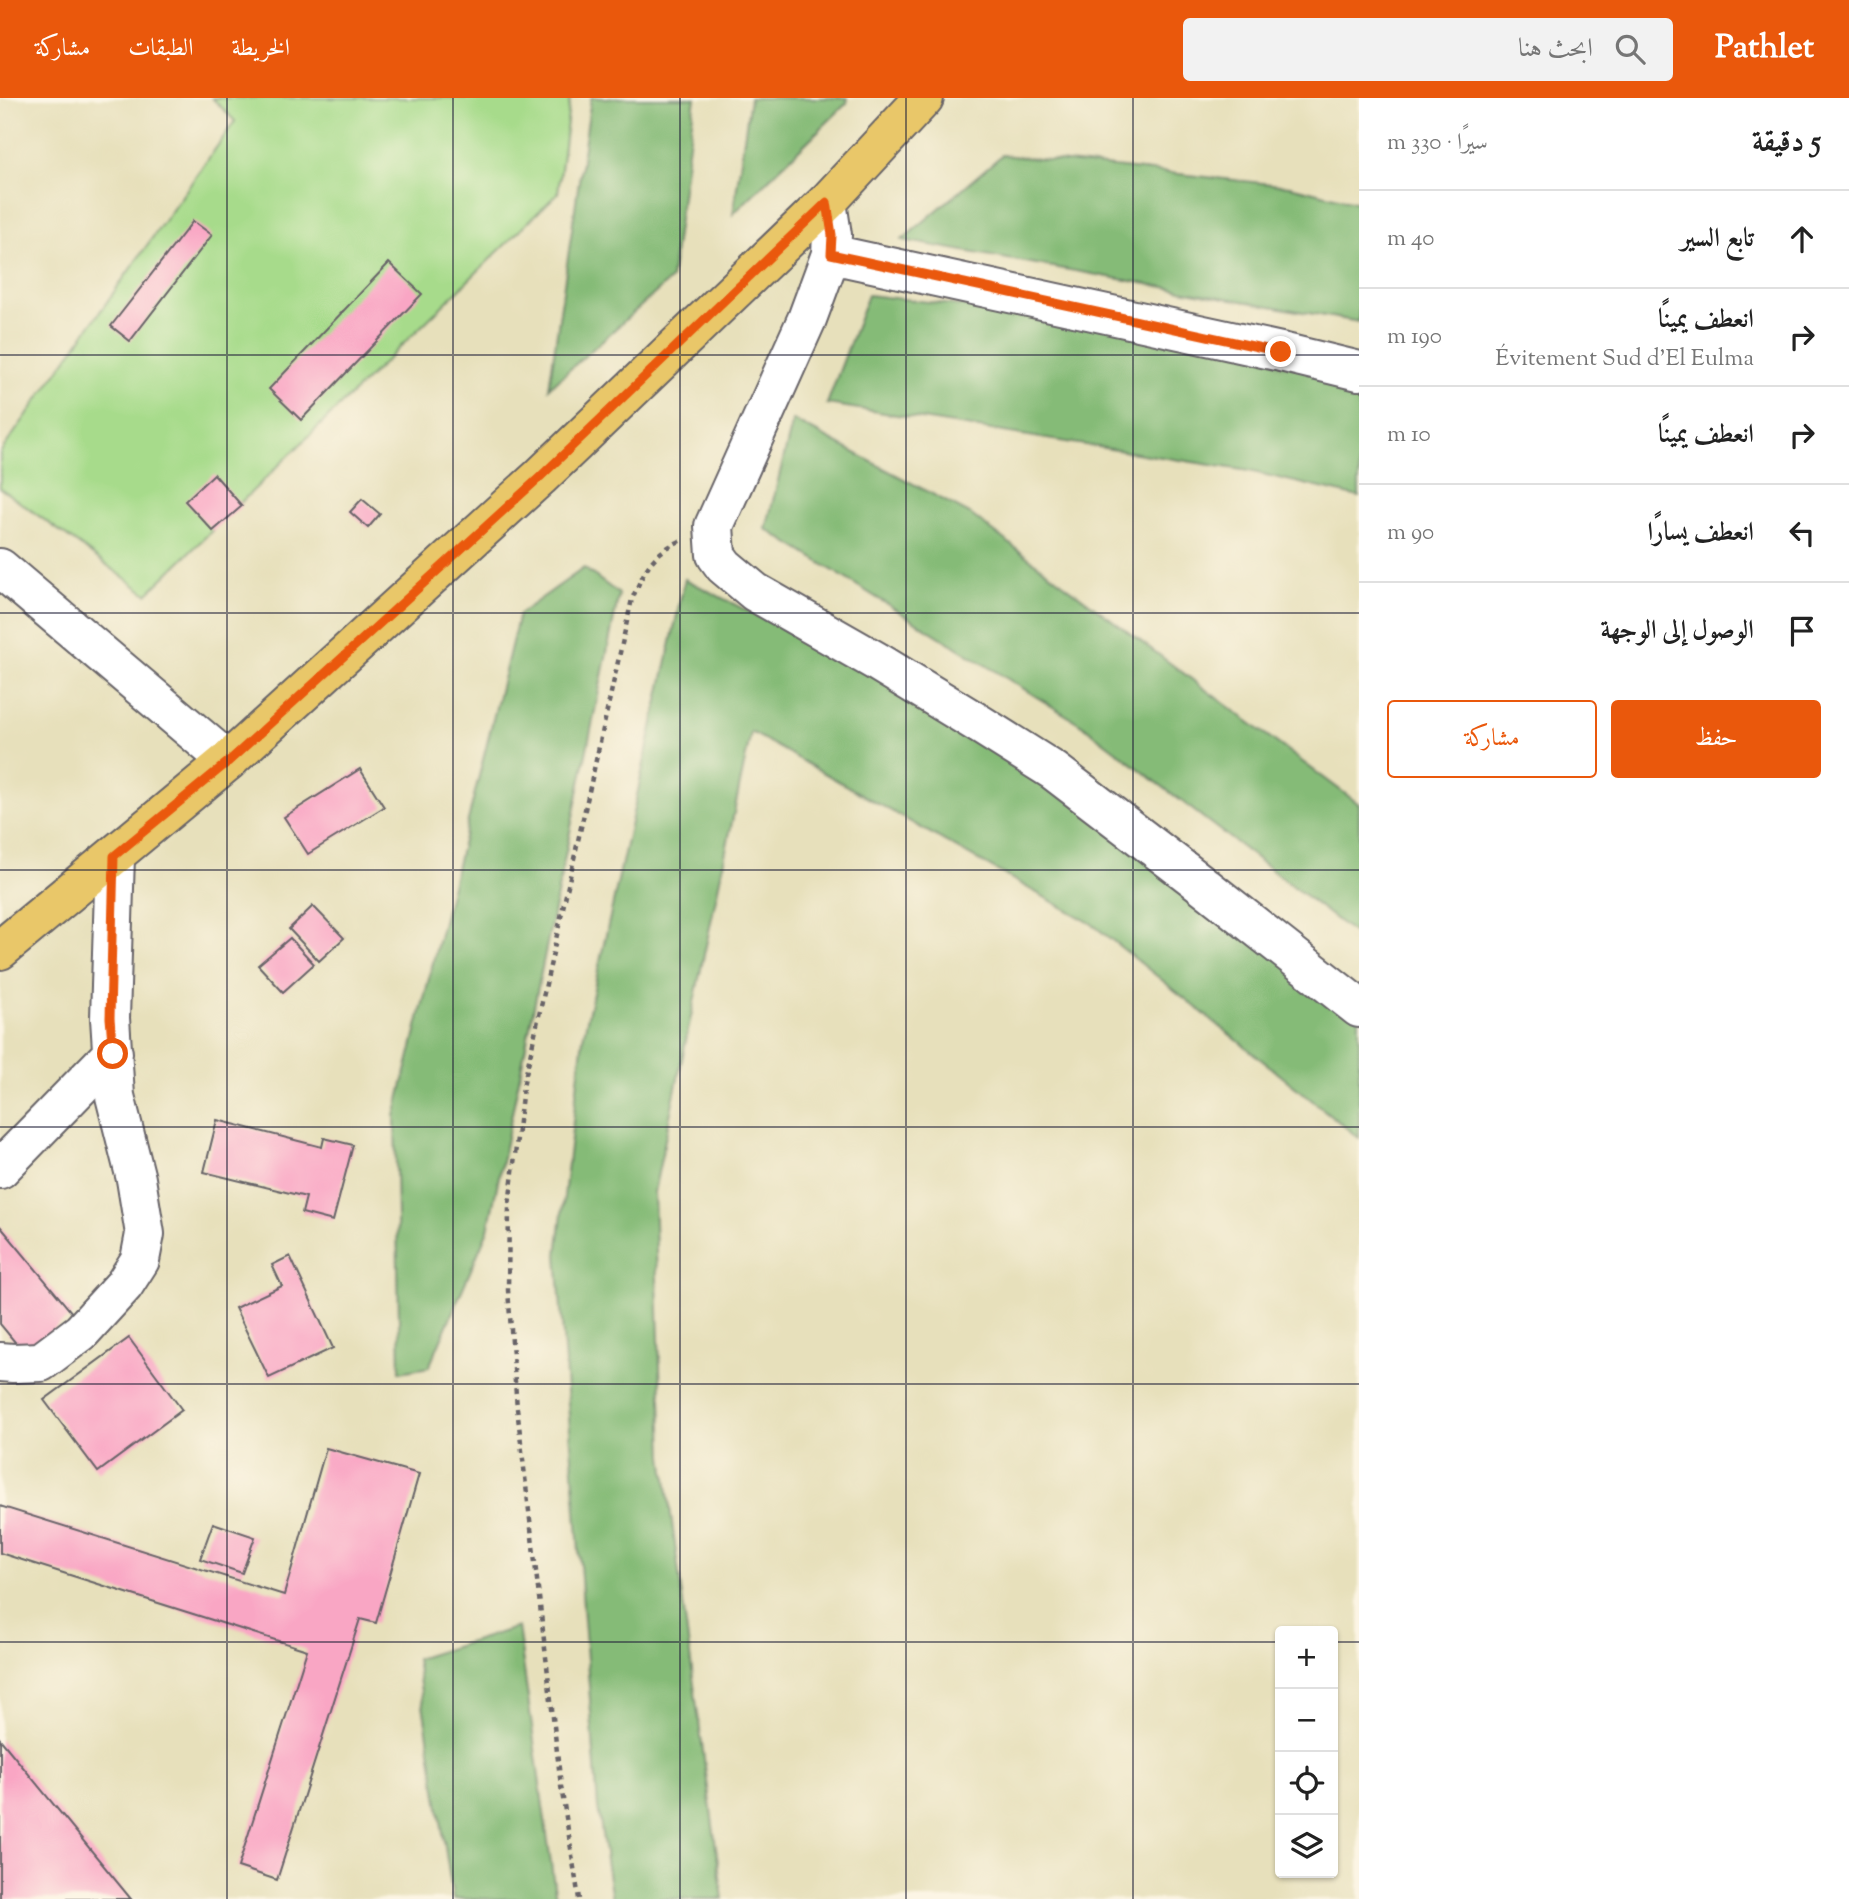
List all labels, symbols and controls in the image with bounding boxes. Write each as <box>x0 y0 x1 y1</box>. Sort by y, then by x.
search box <box>1183 18 1673 81</box>
text: Pathlet <box>1715 25 1814 73</box>
icon: search <box>1611 30 1649 68</box>
text: ابحث هنا <box>1518 31 1593 68</box>
text: مشاركة <box>35 32 90 66</box>
text: الطبقات <box>128 32 194 66</box>
text: الخريطة <box>232 32 290 66</box>
text: 5 دقيقة <box>1752 122 1821 165</box>
text: سيرًا · 330 m <box>1387 127 1488 160</box>
icon: ahead <box>1783 220 1821 258</box>
text: تابع السير <box>1681 221 1754 258</box>
text: 40 m <box>1387 223 1435 256</box>
text: انعطف يمينًا <box>1658 302 1754 339</box>
icon: right <box>1783 318 1821 356</box>
text: 190 m <box>1387 321 1442 354</box>
route end <box>1265 336 1296 367</box>
text: Évitement Sud d'El Eulma <box>1495 343 1754 376</box>
icon: right <box>1783 416 1821 454</box>
text: انعطف يمينًا <box>1658 417 1754 454</box>
text: 10 m <box>1387 419 1431 452</box>
icon: left <box>1783 514 1821 552</box>
text: انعطف يسارًا <box>1647 515 1754 552</box>
text: 90 m <box>1387 517 1434 550</box>
icon: arrive <box>1783 612 1821 650</box>
text: الوصول إلى الوجهة <box>1600 613 1754 650</box>
button: مشاركة <box>1387 700 1597 778</box>
button: حفظ <box>1611 700 1821 778</box>
route start <box>97 1038 128 1069</box>
map controls <box>1275 1626 1338 1878</box>
button: + <box>1275 1626 1338 1689</box>
button: − <box>1275 1689 1338 1752</box>
button: locate <box>1275 1752 1338 1815</box>
button: layers <box>1275 1815 1338 1878</box>

